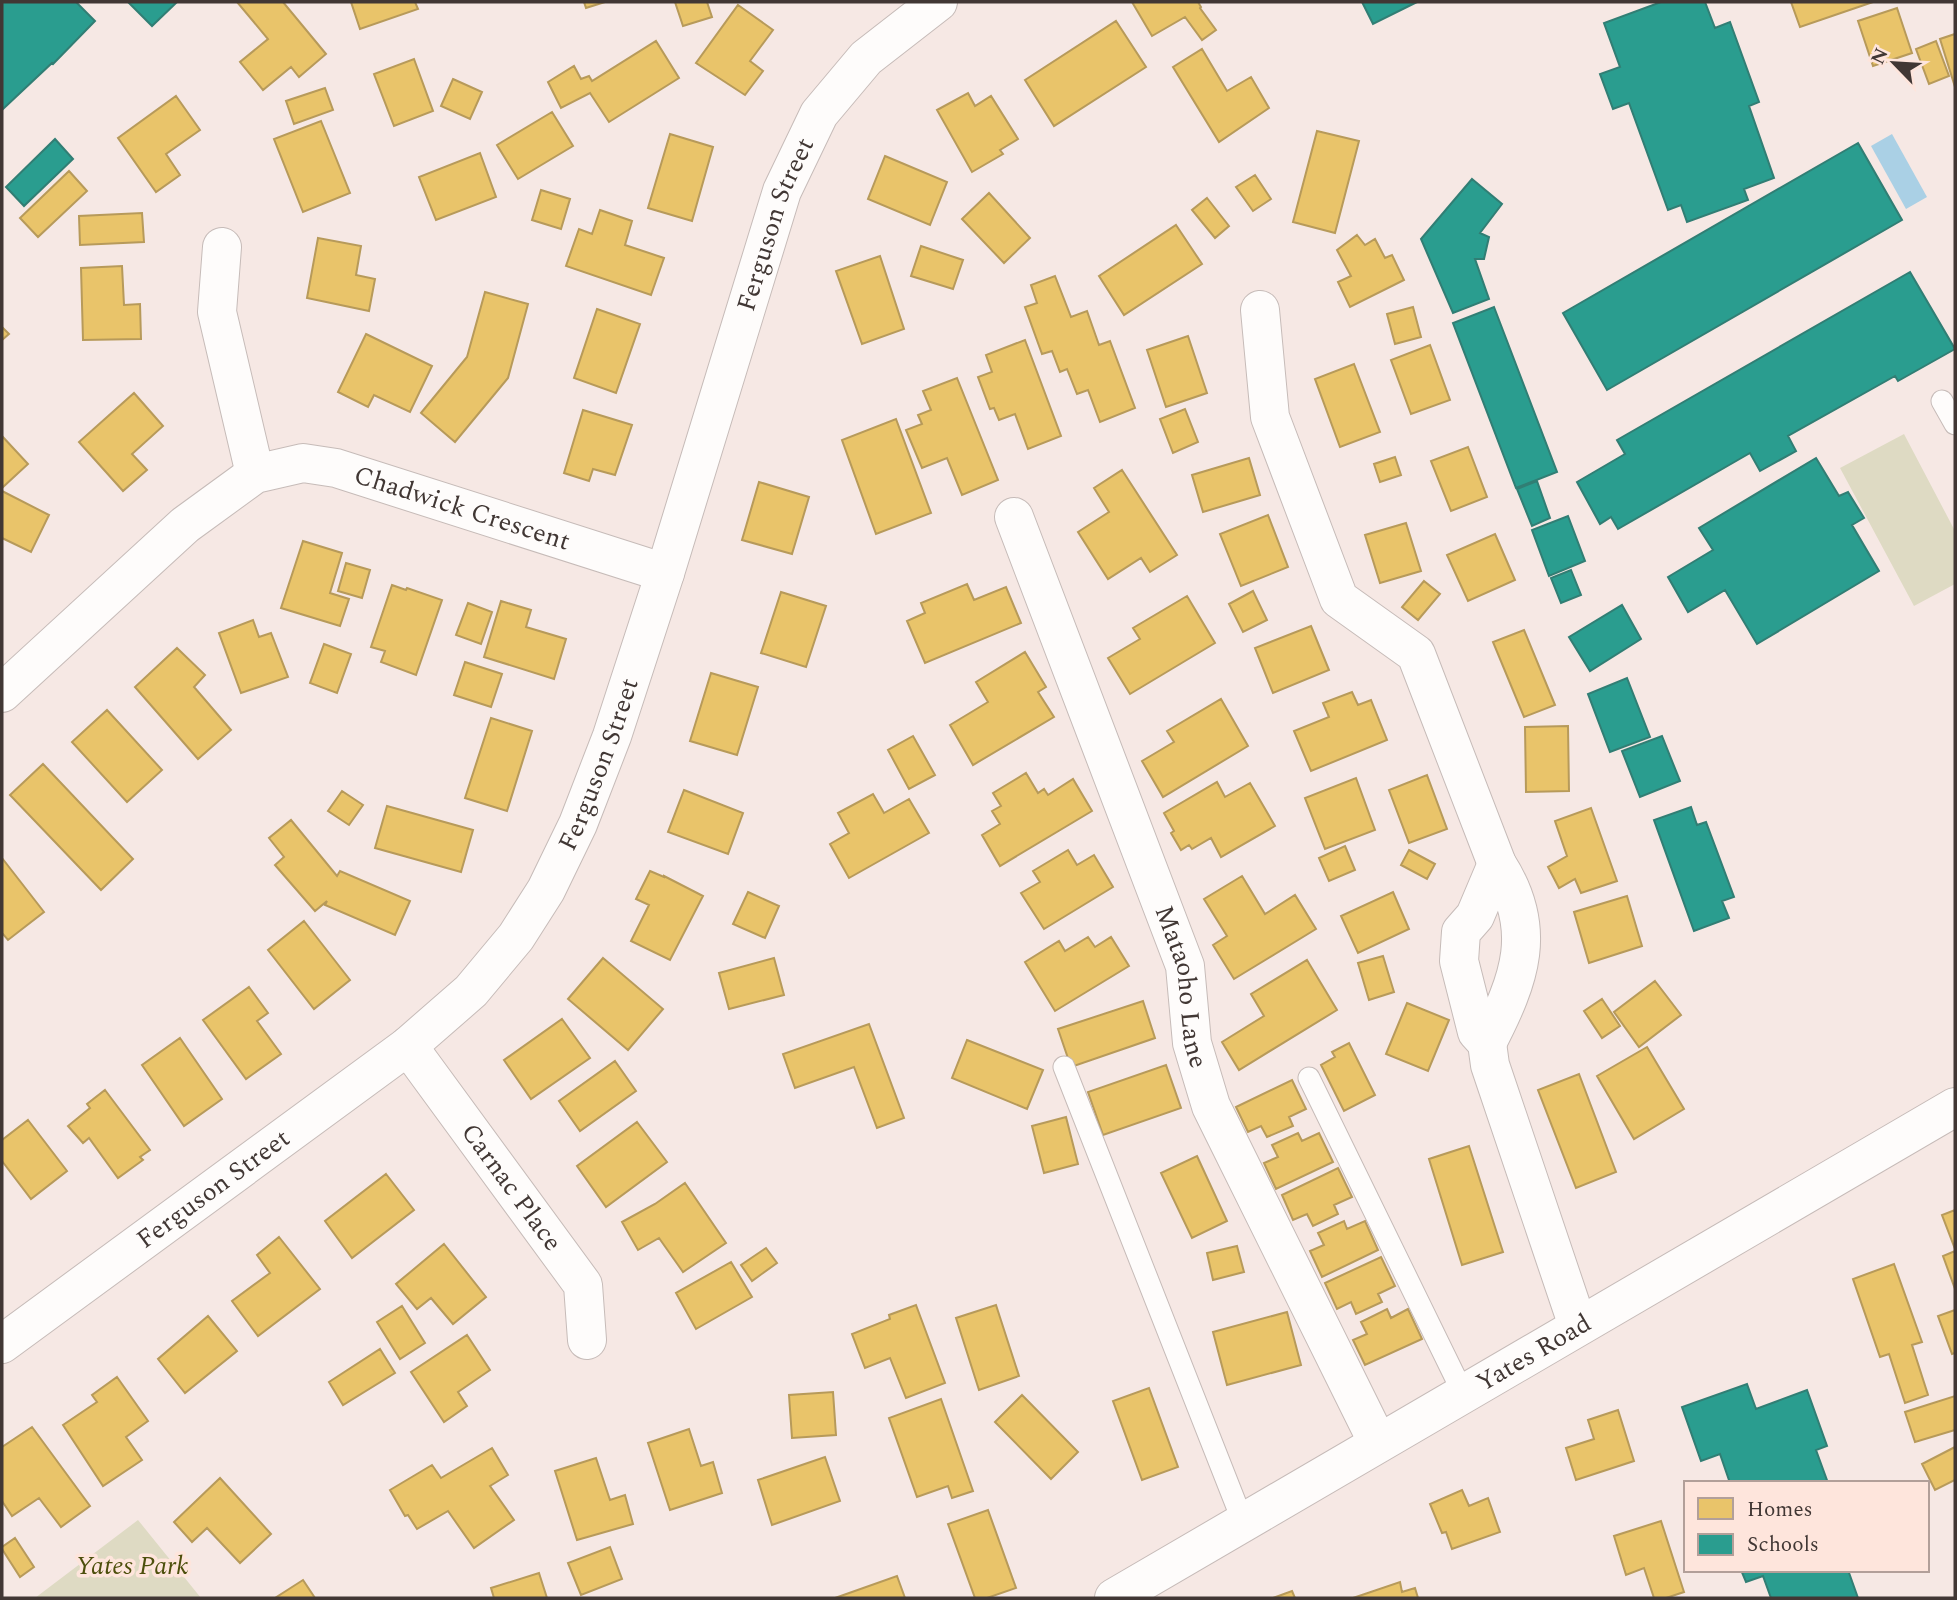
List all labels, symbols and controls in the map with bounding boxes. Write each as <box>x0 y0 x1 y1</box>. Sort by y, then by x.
north arrow <box>1859 28 1929 98</box>
text: N <box>1864 43 1896 70</box>
street label: Ferguson Street <box>726 131 825 316</box>
street label: Chadwick Crescent <box>349 455 575 561</box>
street label: Ferguson Street <box>548 673 650 858</box>
street label: Mataoho Lane <box>1144 899 1218 1073</box>
street label: Carnac Place <box>451 1115 572 1260</box>
street label: Ferguson Street <box>128 1119 298 1259</box>
street label: Yates Road <box>1468 1303 1599 1402</box>
legend <box>1684 1481 1929 1572</box>
text: Homes <box>1747 1494 1813 1526</box>
text: Schools <box>1747 1529 1819 1561</box>
park label: Yates Park <box>76 1546 188 1586</box>

